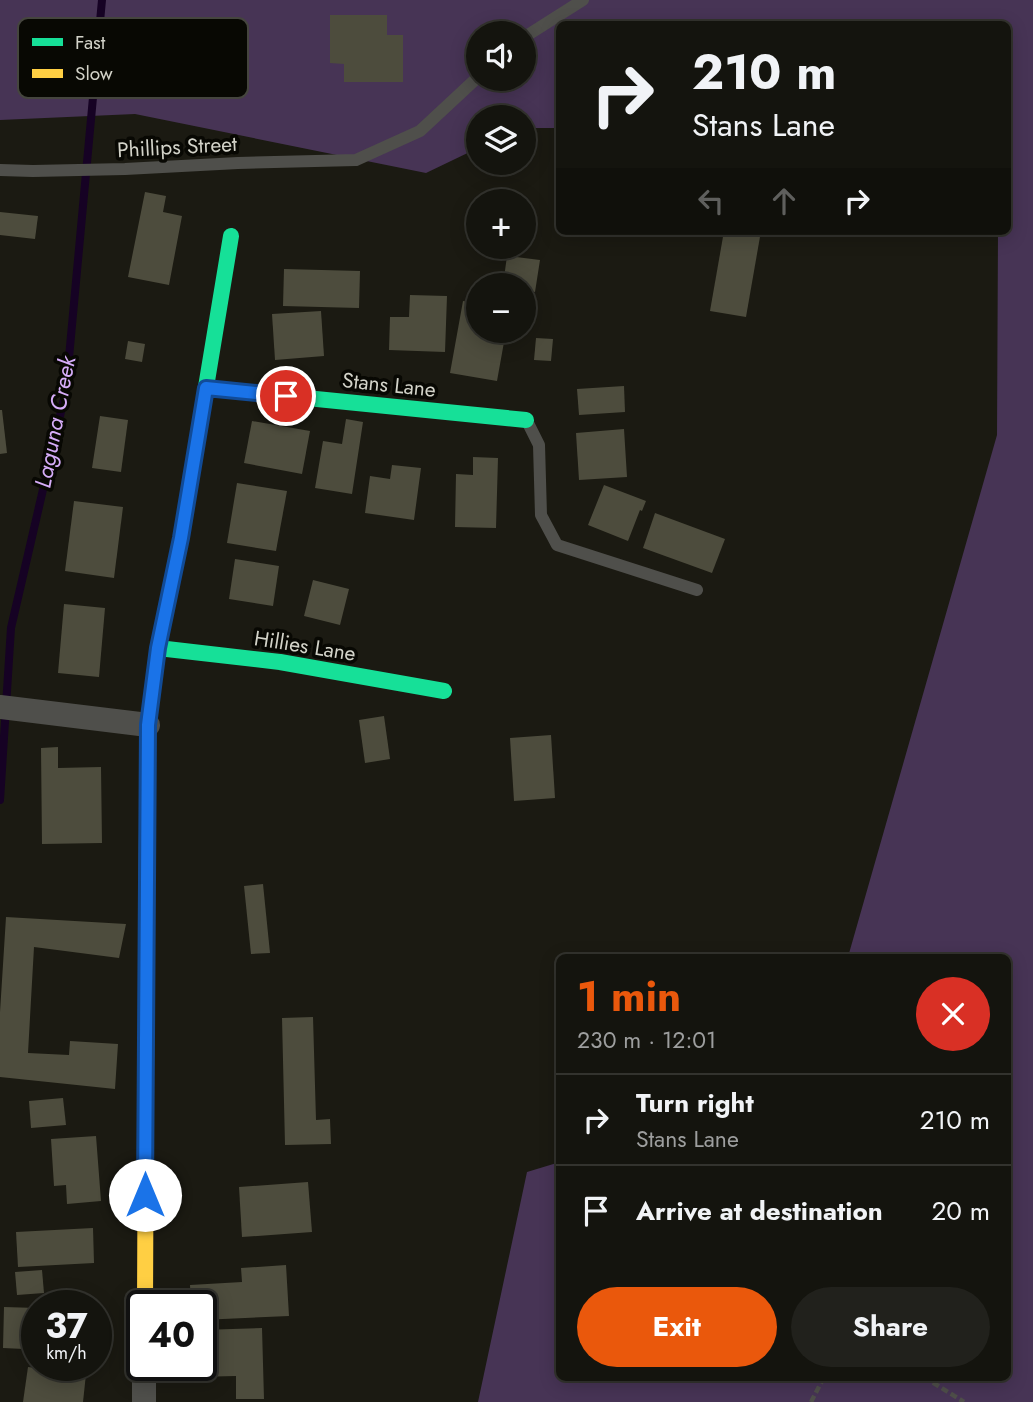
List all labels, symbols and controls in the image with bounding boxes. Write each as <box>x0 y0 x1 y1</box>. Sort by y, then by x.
legend <box>18 18 248 98</box>
map controls <box>466 21 536 343</box>
button: sound <box>466 21 536 91</box>
text: Fast <box>75 29 106 56</box>
text: 210 m <box>692 37 836 107</box>
icon: right <box>577 49 668 140</box>
text: Slow <box>75 60 113 87</box>
text: Stans Lane <box>692 102 835 148</box>
button: layers <box>466 105 536 175</box>
street label: Phillips Street <box>116 129 238 165</box>
icon: left <box>692 182 730 220</box>
icon: ahead <box>765 182 803 220</box>
icon: right <box>838 182 876 220</box>
button: + <box>466 189 536 259</box>
button: − <box>466 273 536 343</box>
water label: Laguna Creek <box>26 352 85 491</box>
street label: Stans Lane <box>341 365 437 405</box>
pin <box>256 366 316 426</box>
icon: arrive <box>267 377 305 415</box>
street label: Hillies Lane <box>252 623 358 669</box>
text: 1 min <box>577 966 681 1027</box>
button: close <box>916 977 990 1051</box>
text: 230 m · 12:01 <box>577 1023 716 1057</box>
text: Turn right <box>636 1084 754 1122</box>
icon: right <box>577 1101 615 1139</box>
text: 210 m <box>920 1101 990 1139</box>
text: Stans Lane <box>636 1122 739 1156</box>
position arrow <box>108 1158 182 1232</box>
icon: arrive <box>577 1192 615 1230</box>
text: Arrive at destination <box>636 1192 883 1230</box>
text: 20 m <box>932 1192 990 1230</box>
button: Exit <box>577 1287 777 1367</box>
button: Share <box>791 1287 990 1367</box>
speed limit sign: 40 <box>126 1290 217 1381</box>
text: 37 <box>45 1301 88 1351</box>
text: km/h <box>46 1340 87 1366</box>

